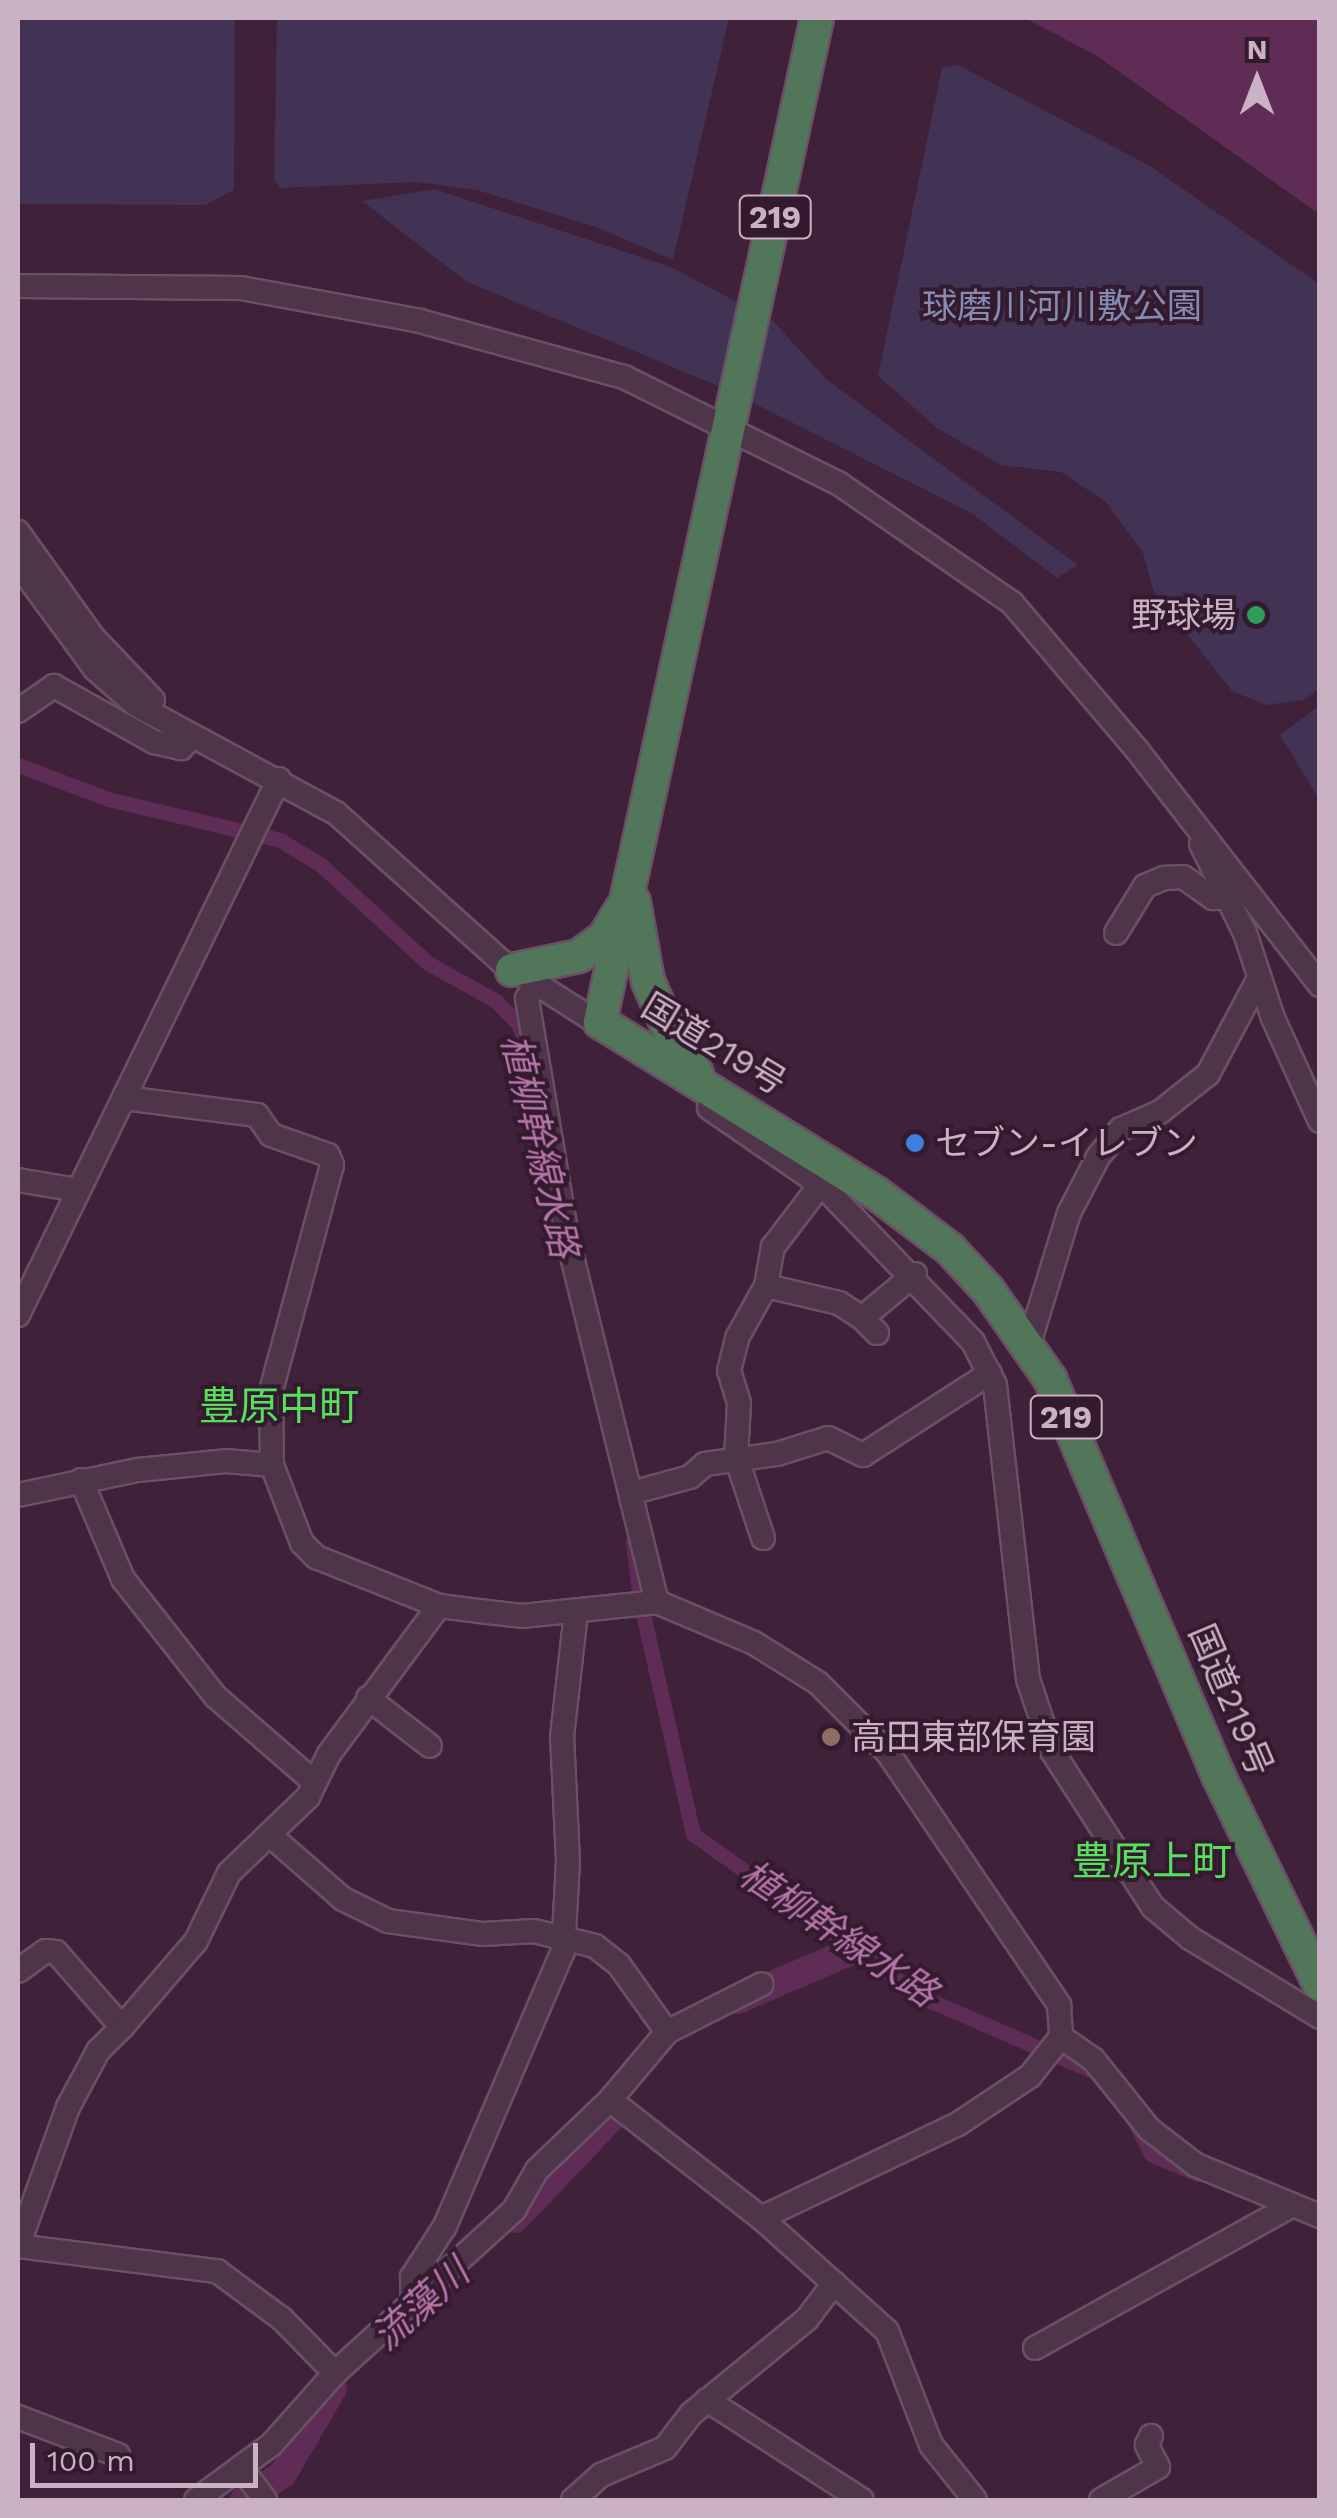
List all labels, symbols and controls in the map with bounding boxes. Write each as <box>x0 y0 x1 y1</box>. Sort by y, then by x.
north arrow <box>1207 30 1307 130</box>
text: N <box>1247 33 1267 66</box>
road number: 219 <box>738 190 812 244</box>
park label: 球磨川河川敷公園 <box>922 285 1202 327</box>
place label: 野球場 <box>1131 594 1236 636</box>
marker: 野球場 <box>1245 604 1267 626</box>
street label: 国道219号 <box>634 985 794 1103</box>
water label: 植柳幹線水路 <box>491 1030 587 1262</box>
place label: セブン-イレブン <box>935 1122 1198 1164</box>
marker: セブン-イレブン <box>904 1132 926 1154</box>
district label: 豊原中町 <box>199 1383 359 1431</box>
road number: 219 <box>1028 1390 1104 1444</box>
street label: 国道219号 <box>1180 1618 1282 1782</box>
place label: 高田東部保育園 <box>851 1716 1096 1758</box>
marker: 高田東部保育園 <box>820 1726 842 1748</box>
district label: 豊原上町 <box>1072 1838 1232 1886</box>
water label: 植柳幹線水路 <box>731 1851 945 2017</box>
water label: 流藻川 <box>363 2250 479 2360</box>
scale bar <box>35 2423 262 2485</box>
text: 100 m <box>47 2443 135 2478</box>

